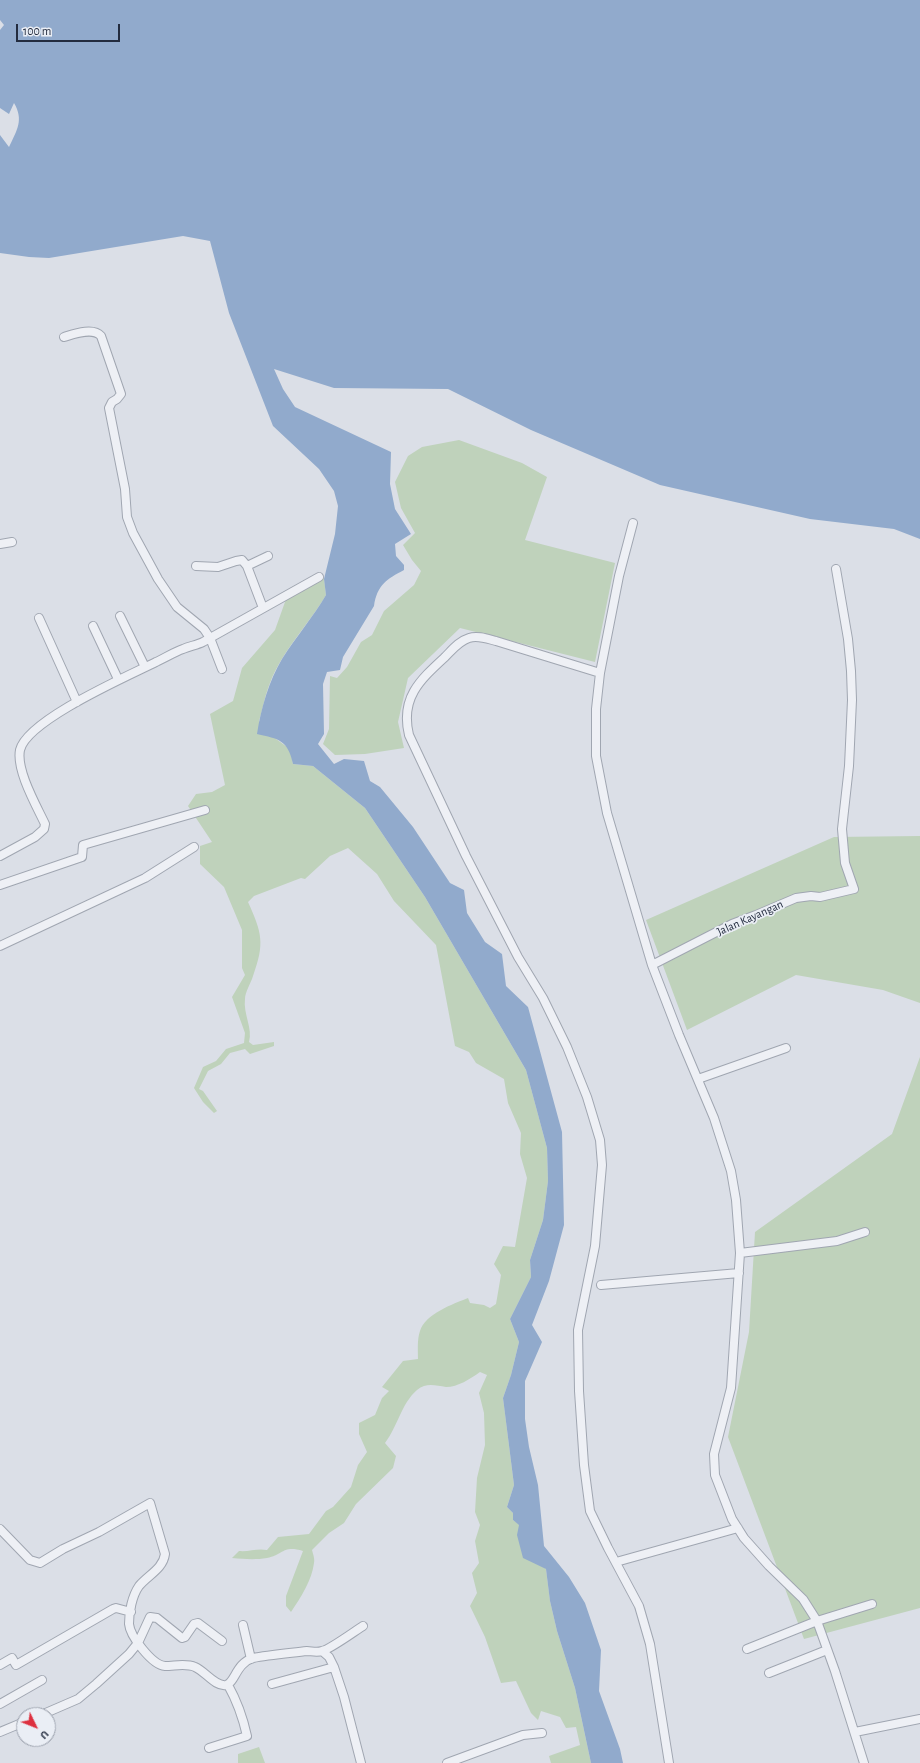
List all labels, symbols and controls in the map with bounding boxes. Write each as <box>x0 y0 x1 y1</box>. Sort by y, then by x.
scale bar <box>18 16 122 42</box>
text: 100 m <box>23 25 51 37</box>
street label: Jalan Kayangan <box>715 897 785 939</box>
north arrow <box>16 1707 56 1747</box>
text: U <box>38 1729 51 1741</box>

